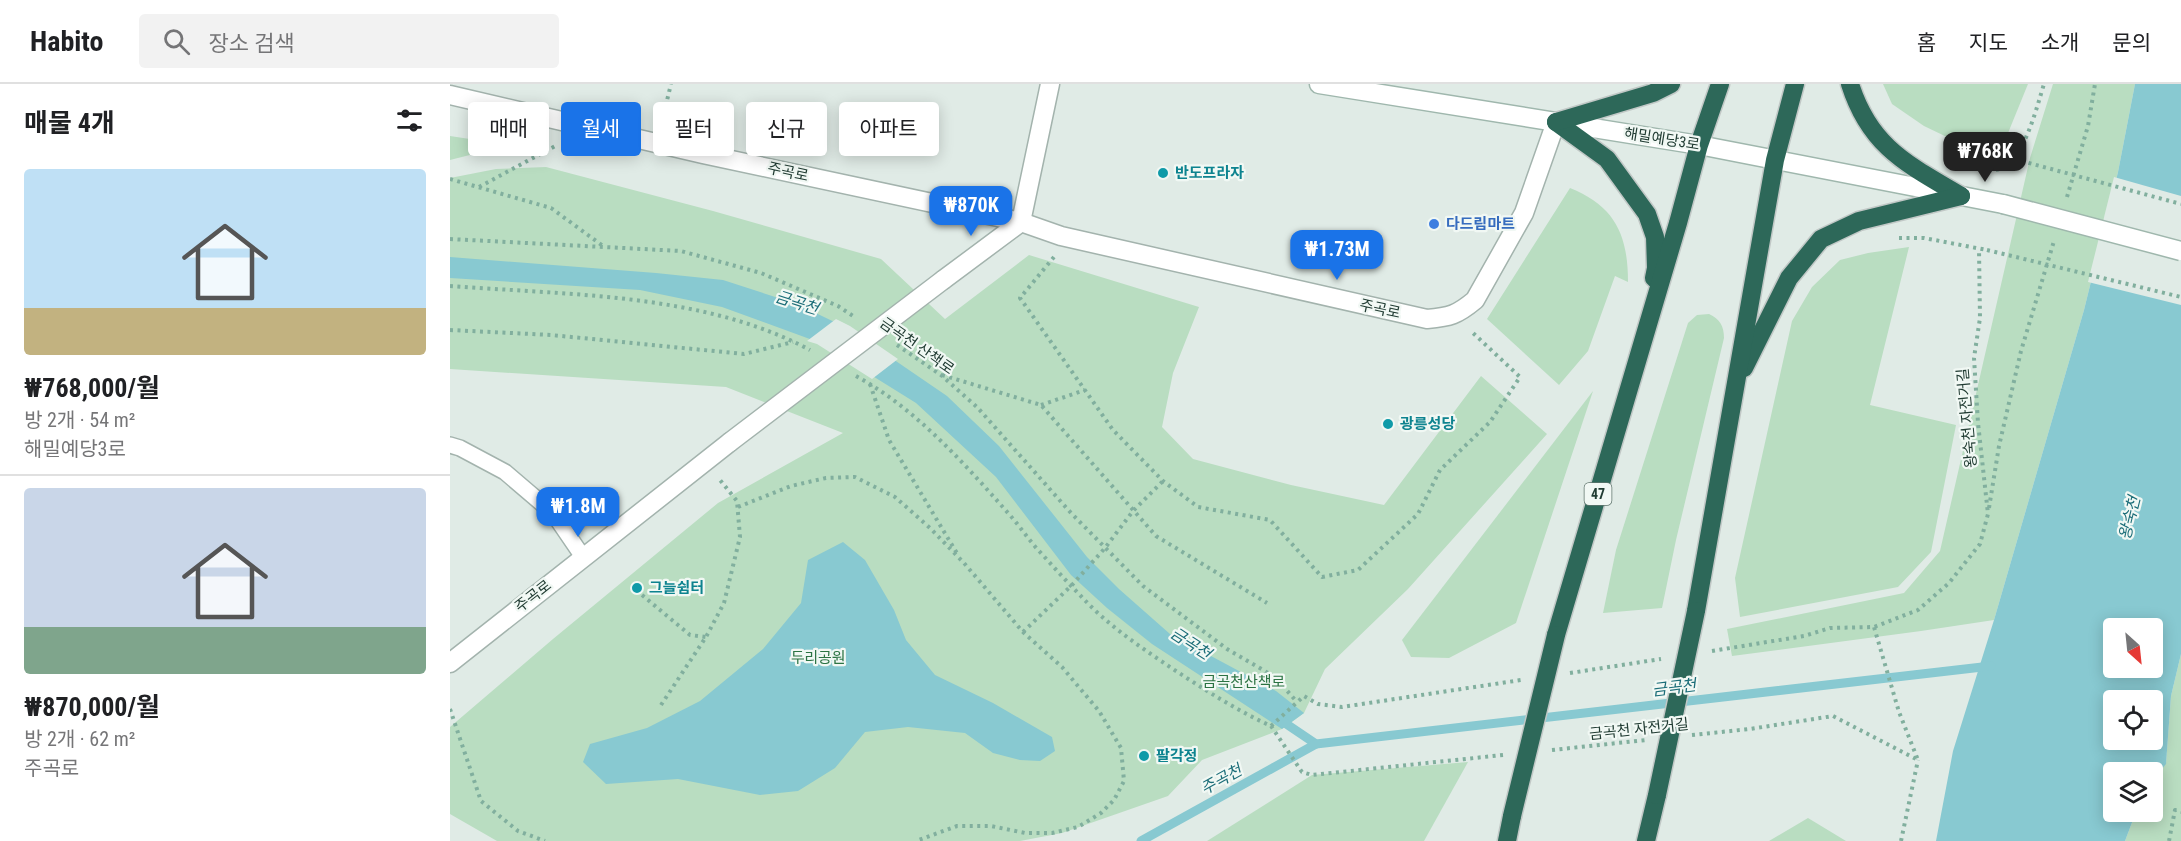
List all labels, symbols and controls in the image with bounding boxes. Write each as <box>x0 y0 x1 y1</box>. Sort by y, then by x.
search box <box>139 14 559 68</box>
text: Habito <box>30 25 103 58</box>
icon: search <box>160 25 193 58</box>
text: 장소 검색 <box>208 31 294 56</box>
text: 홈 <box>1917 31 1936 55</box>
text: 지도 <box>1969 31 2008 55</box>
text: 소개 <box>2041 31 2079 55</box>
text: 문의 <box>2112 31 2151 55</box>
chip: 매매 <box>468 102 549 156</box>
chip: 월세 <box>561 102 641 156</box>
chip: 필터 <box>653 102 734 156</box>
chip: 신규 <box>746 102 827 156</box>
chip: 아파트 <box>839 102 939 156</box>
icon: filters <box>393 104 426 137</box>
text: 매물 4개 <box>24 108 115 138</box>
street label: 해밀예당3로 <box>1623 124 1701 154</box>
pin: ₩768K <box>1943 132 2027 183</box>
text: ₩768K <box>1957 139 2013 163</box>
street label: 주곡로 <box>766 159 810 185</box>
place label: 반도프라자 <box>1175 164 1244 182</box>
marker: 반도프라자 <box>1156 166 1170 180</box>
pin: ₩870K <box>929 186 1013 237</box>
text: ₩870K <box>943 193 999 217</box>
icon: home <box>171 208 279 316</box>
place label: 다드림마트 <box>1446 215 1515 233</box>
marker: 다드림마트 <box>1427 217 1441 231</box>
pin: ₩1.73M <box>1288 230 1386 281</box>
text: ₩1.73M <box>1304 237 1370 261</box>
water label: 금곡천 <box>773 287 823 319</box>
street label: 주곡로 <box>1358 296 1402 322</box>
street label: 금곡천 산책로 <box>877 314 957 378</box>
street label: 왕숙천 자전거길 <box>1954 367 1980 469</box>
text: ₩768,000/월 <box>24 373 160 403</box>
text: 방 2개 · 54 m² <box>24 408 135 432</box>
place label: 광릉성당 <box>1400 415 1455 433</box>
marker: 광릉성당 <box>1381 417 1395 431</box>
text: 해밀예당3로 <box>24 437 126 461</box>
road number: 47 <box>1584 483 1612 505</box>
pin: ₩1.8M <box>536 487 620 538</box>
water label: 왕숙천 <box>2115 492 2145 542</box>
text: ₩1.8M <box>550 494 606 518</box>
icon: home <box>171 527 279 635</box>
street label: 주곡로 <box>511 576 555 616</box>
place label: 그늘쉼터 <box>649 579 704 597</box>
marker: 그늘쉼터 <box>630 581 644 595</box>
north arrow <box>2103 618 2163 678</box>
map controls <box>2103 618 2163 822</box>
water label: 금곡천 <box>1167 623 1216 665</box>
park label: 두리공원 <box>790 649 846 667</box>
park label: 금곡천산책로 <box>1203 673 1285 691</box>
water label: 금곡천 <box>1651 675 1699 700</box>
button: locate <box>2103 690 2163 750</box>
text: ₩870,000/월 <box>24 692 160 722</box>
street label: 금곡천 자전거길 <box>1588 715 1690 743</box>
text: 방 2개 · 62 m² <box>24 727 135 751</box>
place label: 팔각정 <box>1156 747 1197 765</box>
marker: 팔각정 <box>1137 749 1151 763</box>
text: 주곡로 <box>24 756 79 780</box>
water label: 주곡천 <box>1197 759 1247 798</box>
button: layers <box>2103 762 2163 822</box>

